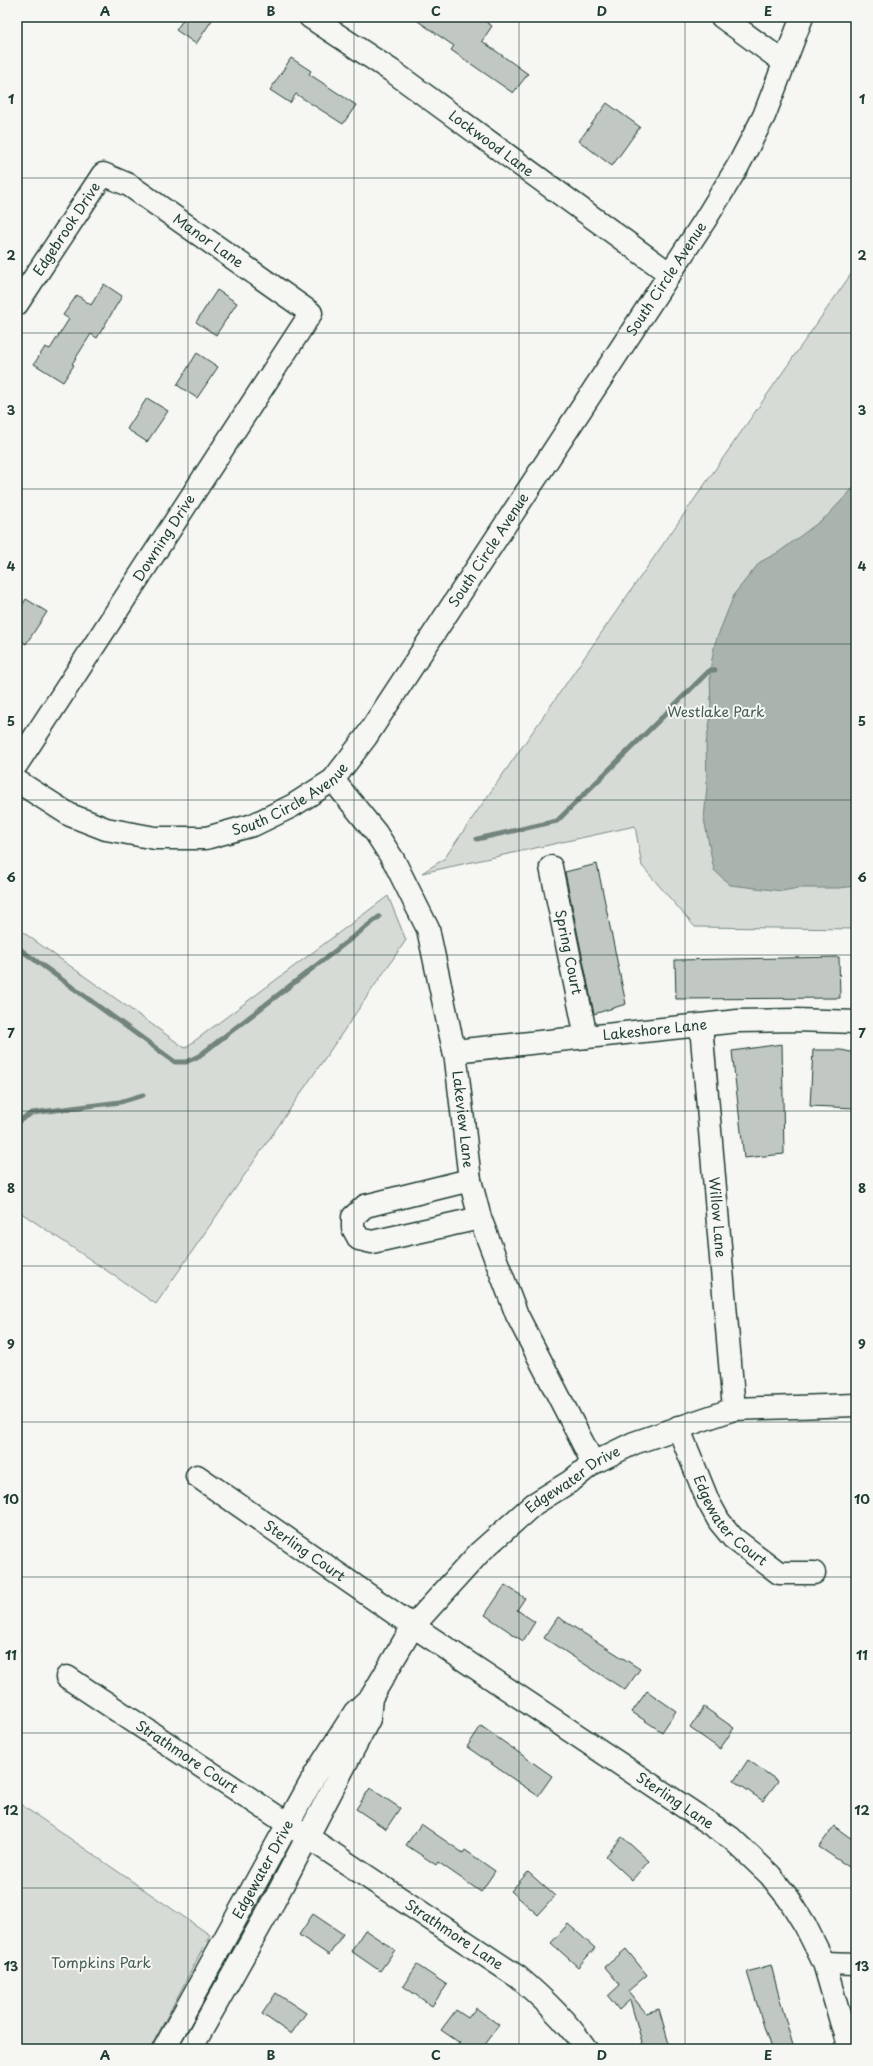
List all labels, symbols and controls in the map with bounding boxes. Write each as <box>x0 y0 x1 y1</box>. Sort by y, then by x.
text: A <box>100 1 110 20</box>
text: B <box>267 1 276 20</box>
text: C <box>431 1 441 20</box>
text: D <box>597 1 607 20</box>
text: E <box>764 1 772 20</box>
text: 1 <box>8 89 14 108</box>
text: 1 <box>859 89 865 108</box>
street label: Lockwood Lane <box>444 105 539 181</box>
street label: Edgebrook Drive <box>27 178 105 280</box>
street label: Manor Lane <box>169 208 248 273</box>
street label: South Circle Avenue <box>621 217 711 340</box>
text: 2 <box>6 245 16 264</box>
text: 2 <box>857 245 867 264</box>
text: 3 <box>7 400 16 419</box>
text: 3 <box>858 400 867 419</box>
street label: South Circle Avenue <box>443 488 534 611</box>
street label: Downing Drive <box>127 490 200 586</box>
text: 4 <box>7 556 16 575</box>
text: 4 <box>858 556 867 575</box>
park label: Westlake Park <box>667 701 765 722</box>
text: 5 <box>7 711 15 730</box>
text: 5 <box>858 711 866 730</box>
street label: South Circle Avenue <box>229 758 353 840</box>
text: 6 <box>6 867 16 886</box>
text: 6 <box>857 867 867 886</box>
street label: Spring Court <box>550 908 588 997</box>
street label: Lakeshore Lane <box>601 1013 709 1045</box>
text: 7 <box>7 1023 15 1042</box>
text: 7 <box>858 1023 866 1042</box>
street label: Lakeview Lane <box>447 1069 479 1169</box>
street label: Willow Lane <box>704 1176 732 1259</box>
text: 8 <box>7 1178 15 1197</box>
text: 8 <box>858 1178 866 1197</box>
text: 9 <box>7 1334 15 1353</box>
text: 9 <box>858 1334 866 1353</box>
street label: Edgewater Drive <box>520 1440 623 1518</box>
street label: Edgewater Court <box>689 1472 772 1571</box>
text: 10 <box>3 1489 19 1508</box>
text: 10 <box>854 1489 870 1508</box>
street label: Sterling Court <box>260 1515 350 1586</box>
text: 11 <box>5 1645 17 1664</box>
text: 11 <box>856 1645 868 1664</box>
street label: Strathmore Court <box>132 1715 243 1798</box>
street label: Sterling Lane <box>632 1767 719 1834</box>
text: 12 <box>3 1800 19 1819</box>
text: 12 <box>854 1800 870 1819</box>
street label: Edgewater Drive <box>227 1816 298 1922</box>
street label: Strathmore Lane <box>401 1894 508 1975</box>
park label: Tompkins Park <box>51 1952 152 1973</box>
text: 13 <box>4 1956 19 1975</box>
text: 13 <box>855 1956 870 1975</box>
text: A <box>100 2045 110 2064</box>
text: B <box>267 2045 276 2064</box>
text: C <box>431 2045 441 2064</box>
text: D <box>597 2045 607 2064</box>
text: E <box>764 2045 772 2064</box>

